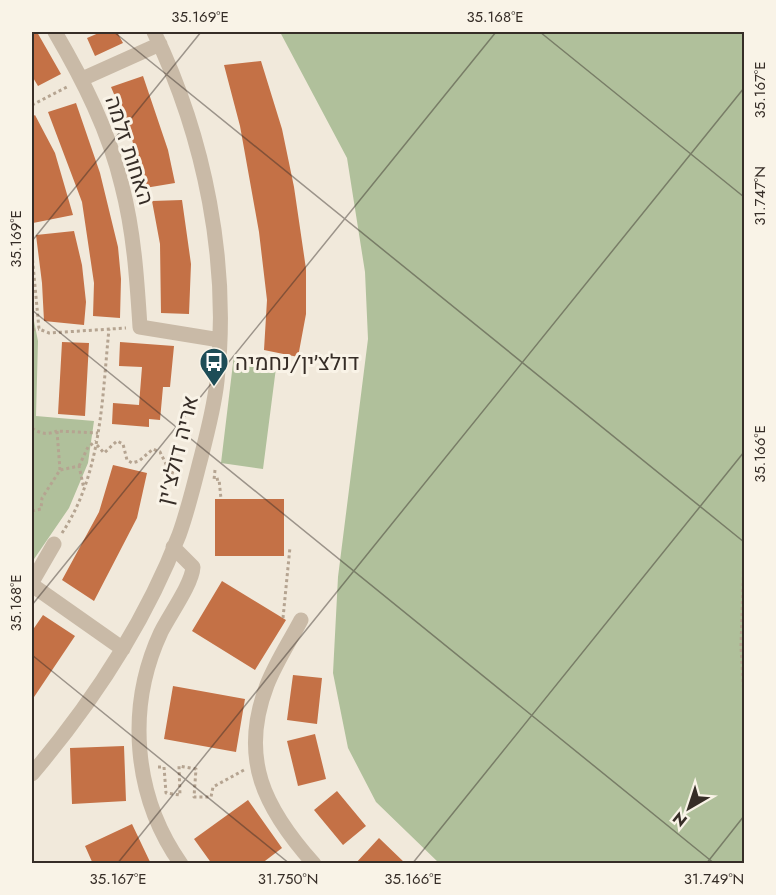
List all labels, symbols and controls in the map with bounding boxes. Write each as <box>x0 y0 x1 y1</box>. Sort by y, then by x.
text: 35.169°E <box>171 6 229 28</box>
text: 35.168°E <box>466 6 524 28</box>
text: 35.167°E <box>749 62 771 118</box>
street label: האחות זלמה <box>97 91 163 209</box>
text: 31.747°N <box>749 166 771 226</box>
text: 35.169°E <box>5 210 27 268</box>
bus stop icon: דולצ׳ין/נחמיה <box>198 346 230 388</box>
place label: דולצ׳ין/נחמיה <box>235 346 359 378</box>
street label: אריה דולצ'ין <box>148 392 206 508</box>
text: 35.166°E <box>749 425 771 483</box>
text: 35.168°E <box>5 574 27 632</box>
north arrow <box>659 778 719 838</box>
text: N <box>668 806 692 832</box>
text: 35.167°E <box>90 868 146 890</box>
text: 31.750°N <box>258 868 318 890</box>
text: 35.166°E <box>384 868 442 890</box>
text: 31.749°N <box>684 868 744 890</box>

